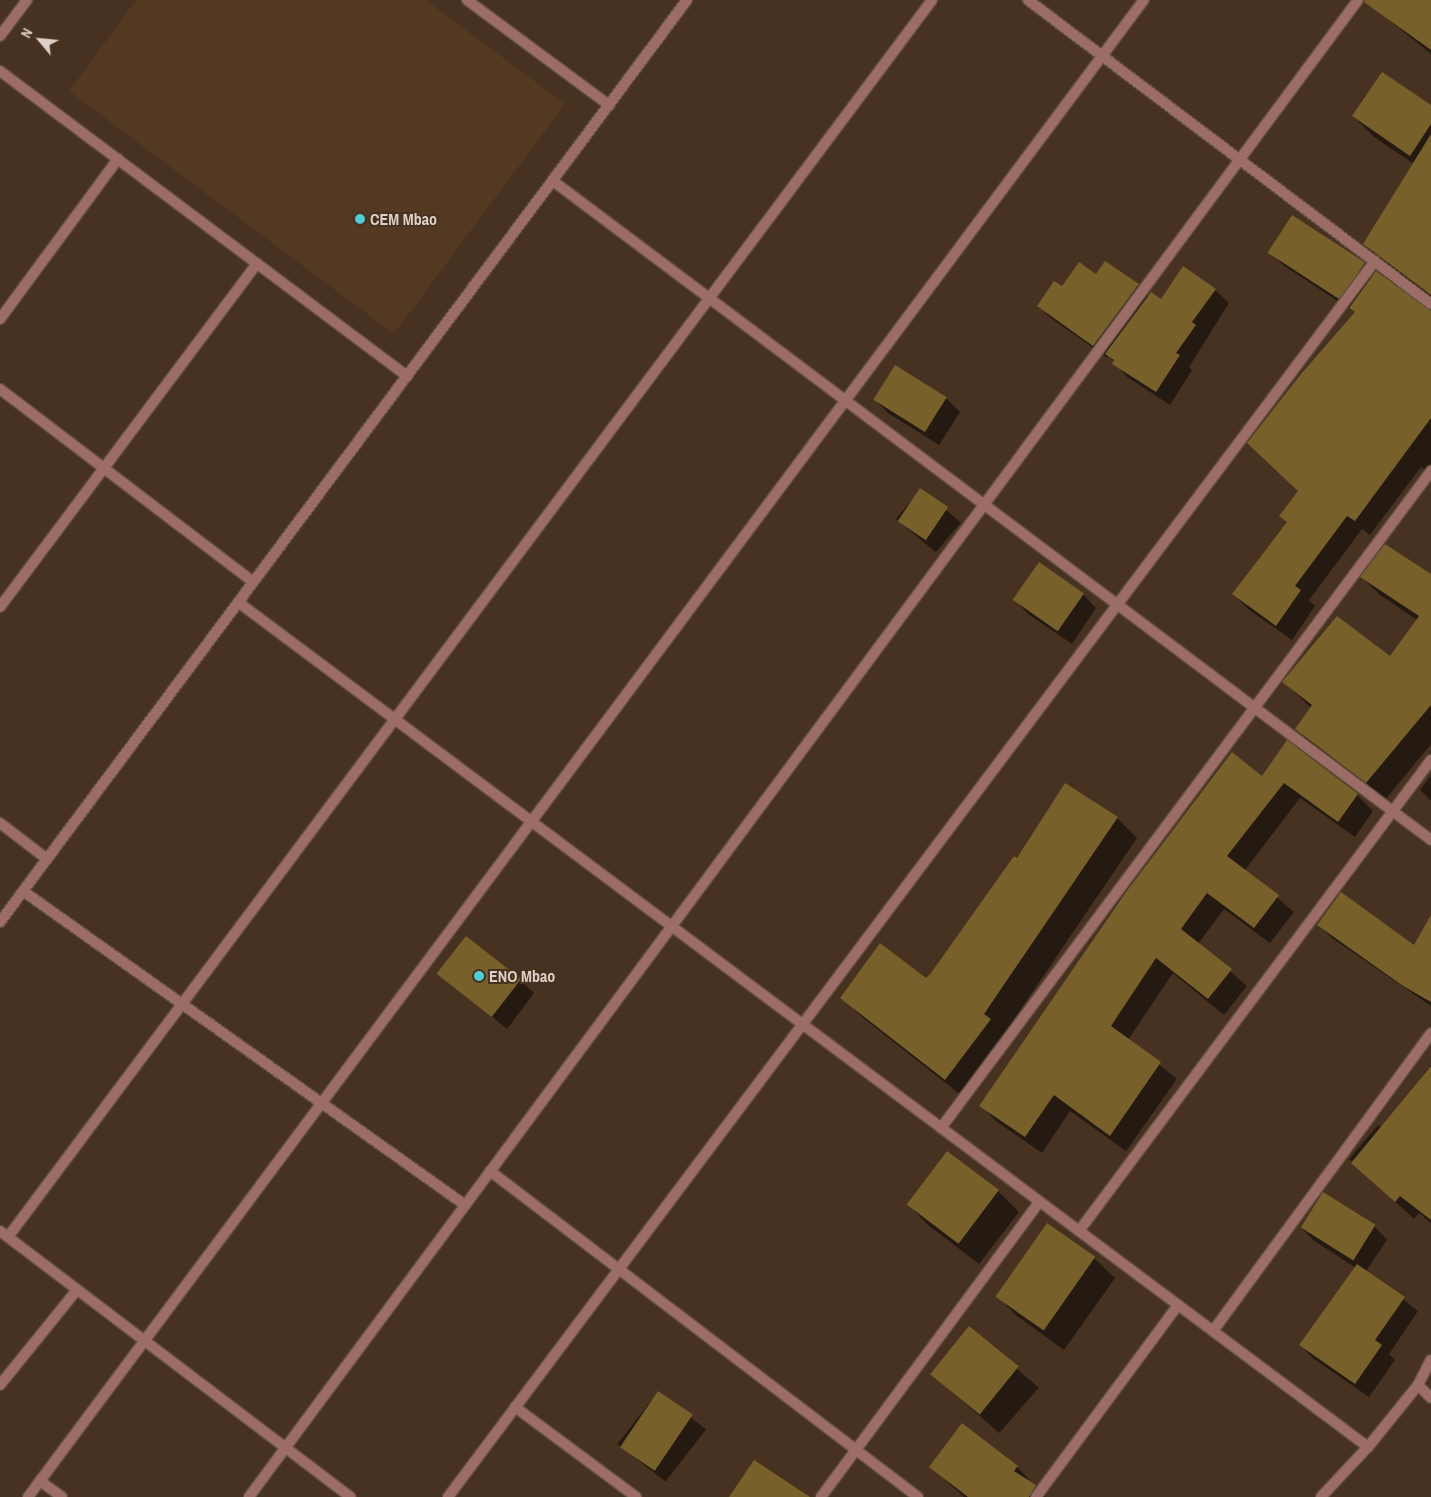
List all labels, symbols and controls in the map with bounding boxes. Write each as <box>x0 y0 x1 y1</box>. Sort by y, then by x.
north arrow <box>15 15 65 65</box>
text: N <box>17 25 37 41</box>
place label: CEM Mbao <box>370 209 437 229</box>
marker: CEM Mbao <box>354 213 366 225</box>
place label: ENO Mbao <box>489 966 555 986</box>
marker: ENO Mbao <box>473 970 485 982</box>

